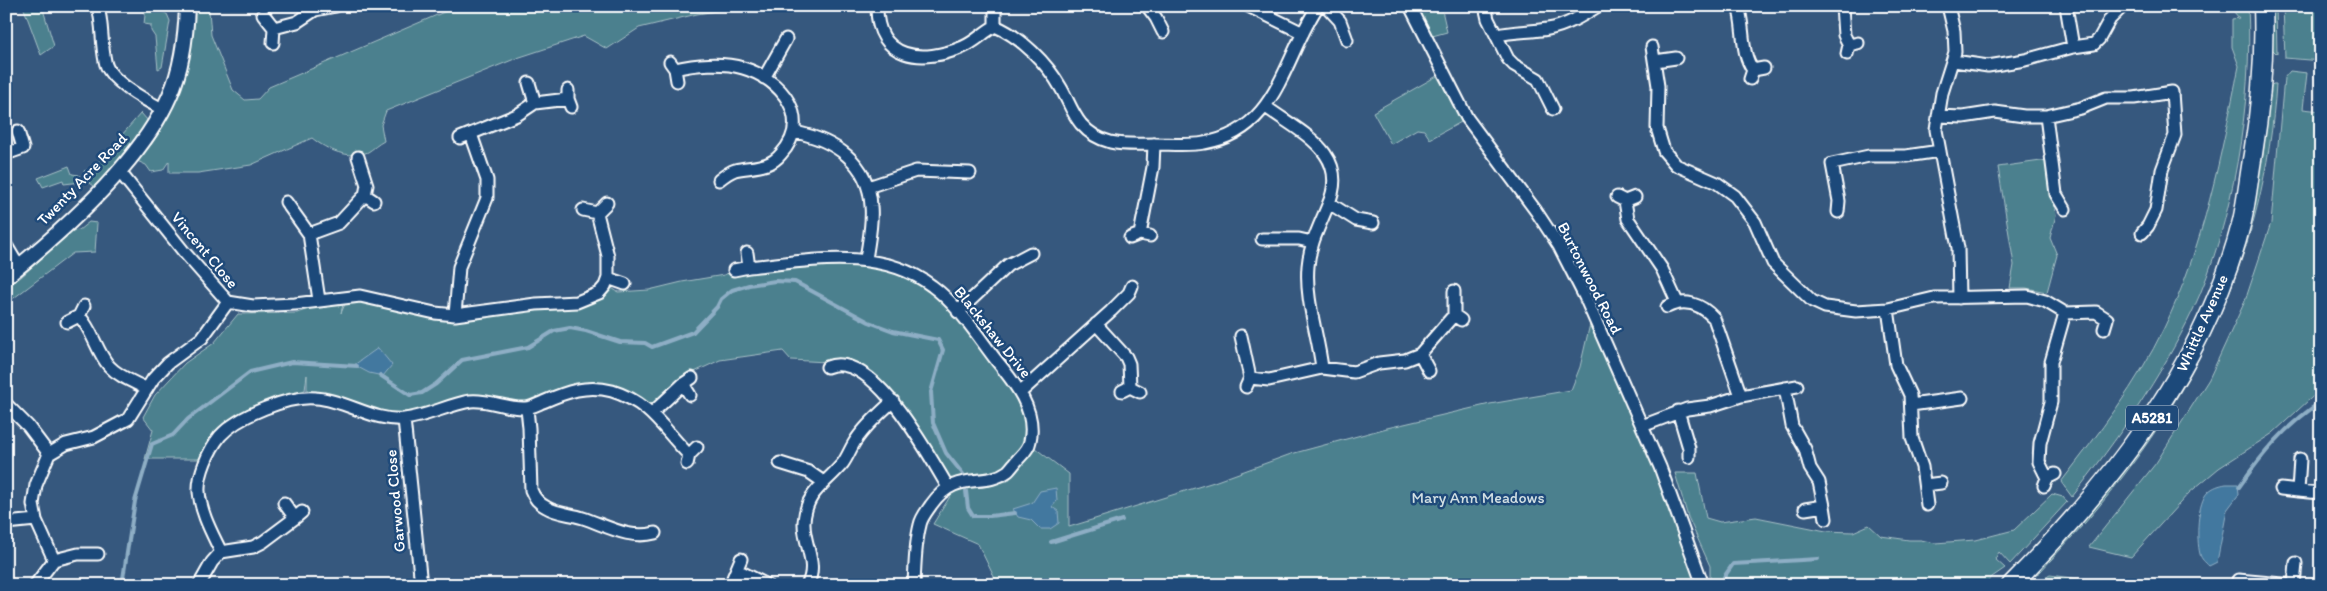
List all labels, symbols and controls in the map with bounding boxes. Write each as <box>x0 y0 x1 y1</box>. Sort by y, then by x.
street label: Twenty Acre Road <box>33 129 131 229</box>
street label: Vincent Close <box>168 208 242 292</box>
street label: Burtonwood Road <box>1554 219 1626 337</box>
street label: Whittle Avenue <box>2172 271 2232 375</box>
street label: Blackshaw Drive <box>950 282 1036 382</box>
road number: A5281 <box>2126 406 2178 430</box>
street label: Garwood Close <box>381 449 409 553</box>
park label: Mary Ann Meadows <box>1411 488 1545 507</box>

